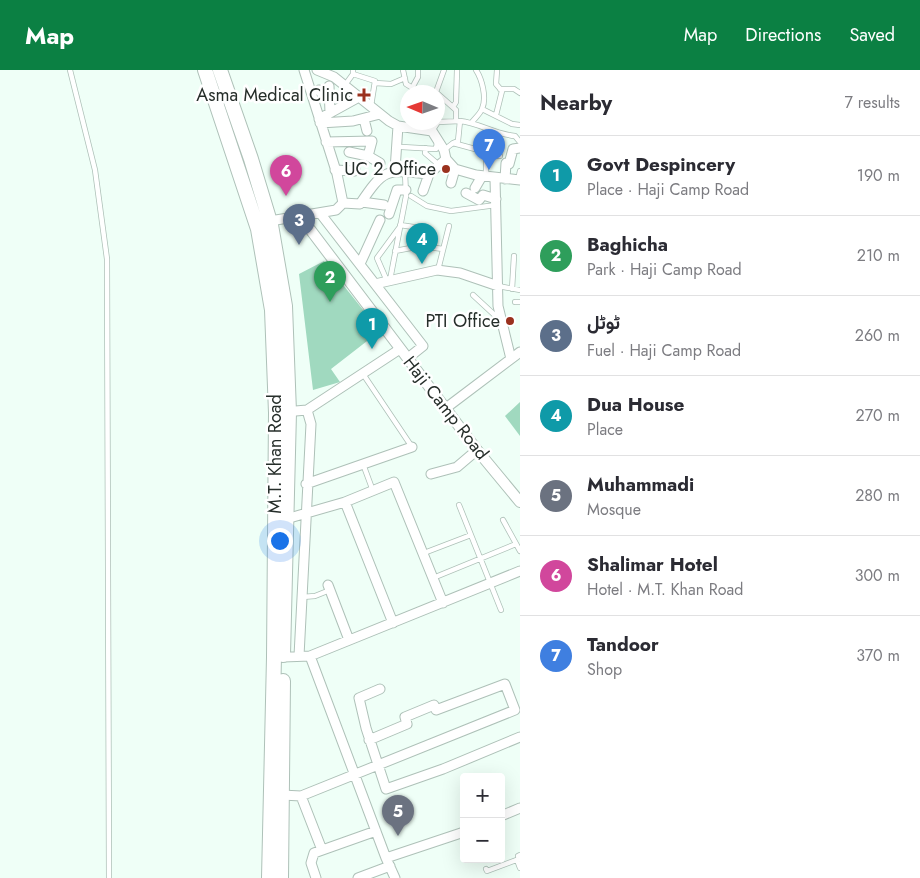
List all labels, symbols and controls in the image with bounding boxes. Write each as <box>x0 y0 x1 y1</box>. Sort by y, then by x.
text: Map <box>25 18 74 53</box>
text: Map <box>684 22 717 48</box>
text: Directions <box>745 22 821 48</box>
text: Saved <box>849 22 895 48</box>
place label: Asma Medical Clinic <box>196 82 353 108</box>
north arrow <box>400 85 445 130</box>
marker: Asma Medical Clinic <box>357 88 371 102</box>
text: Nearby <box>540 88 612 118</box>
text: 7 results <box>844 91 900 114</box>
pin: 7 <box>473 129 505 170</box>
text: Govt Despincery <box>587 151 735 178</box>
pin: 6 <box>270 155 302 196</box>
place label: UC 2 Office <box>344 156 436 182</box>
marker: UC 2 Office <box>440 163 452 175</box>
text: 1 <box>552 164 560 187</box>
text: 190 m <box>857 164 900 187</box>
text: Place · Haji Camp Road <box>587 178 749 201</box>
pin: 3 <box>283 204 315 245</box>
pin: 4 <box>406 223 438 264</box>
text: Baghicha <box>587 231 668 258</box>
text: 2 <box>551 244 561 267</box>
text: 210 m <box>857 244 900 267</box>
text: Park · Haji Camp Road <box>587 258 742 281</box>
pin: 2 <box>314 261 346 302</box>
pin: 1 <box>356 308 388 349</box>
place label: PTI Office <box>425 308 500 334</box>
text: ٹوٹل <box>587 309 620 336</box>
marker: PTI Office <box>504 315 516 327</box>
text: 3 <box>551 324 561 347</box>
text: 260 m <box>855 324 900 347</box>
text: Fuel · Haji Camp Road <box>587 339 741 362</box>
street label: Haji Camp Road <box>397 350 495 466</box>
text: Dua House <box>587 391 684 418</box>
street label: M.T. Khan Road <box>262 394 288 514</box>
text: 4 <box>550 404 562 427</box>
text: 270 m <box>856 404 900 427</box>
text: Place <box>587 418 623 441</box>
text: Muhammadi <box>587 471 694 498</box>
text: 5 <box>551 484 561 507</box>
text: 280 m <box>855 484 900 507</box>
text: Mosque <box>587 498 641 521</box>
your location <box>267 528 293 554</box>
text: Shalimar Hotel <box>587 551 718 578</box>
text: 6 <box>551 564 561 587</box>
text: 300 m <box>855 564 900 587</box>
text: Hotel · M.T. Khan Road <box>587 578 743 601</box>
text: Tandoor <box>587 631 659 658</box>
text: 7 <box>551 644 561 667</box>
text: 370 m <box>856 644 900 667</box>
text: Shop <box>587 658 622 681</box>
map controls <box>460 773 505 863</box>
button: + <box>460 773 505 818</box>
pin: 5 <box>382 795 414 836</box>
button: − <box>460 818 505 863</box>

